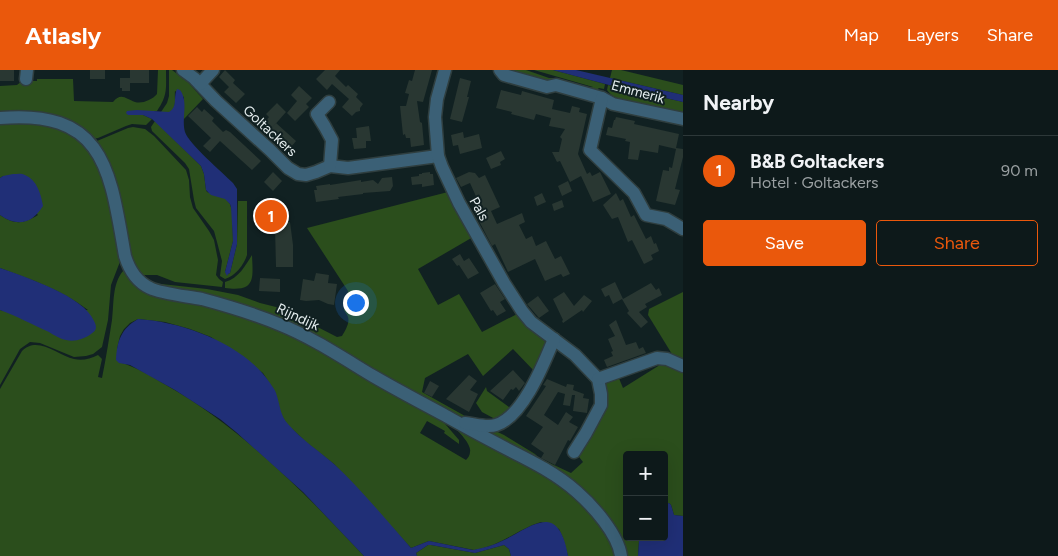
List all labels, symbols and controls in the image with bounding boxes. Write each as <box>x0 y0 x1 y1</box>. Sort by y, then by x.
text: Atlasly <box>25 21 101 50</box>
text: Map <box>844 24 879 46</box>
text: Layers <box>907 24 959 46</box>
text: Share <box>987 24 1033 46</box>
street label: Emmerik <box>609 77 667 107</box>
text: Nearby <box>703 90 774 115</box>
street label: Goltackers <box>240 102 300 160</box>
text: B&B Goltackers <box>750 150 884 173</box>
text: 1 <box>716 161 722 180</box>
text: 90 m <box>1001 161 1038 180</box>
text: Hotel · Goltackers <box>750 173 879 192</box>
street label: Pals <box>466 194 492 224</box>
pin: 1 <box>255 197 287 235</box>
button: Save <box>703 220 866 266</box>
button: Share <box>876 220 1038 266</box>
your location <box>343 290 369 316</box>
street label: Rijndijk <box>274 300 322 334</box>
map controls <box>623 451 668 541</box>
button: + <box>623 451 668 496</box>
button: − <box>623 496 668 541</box>

